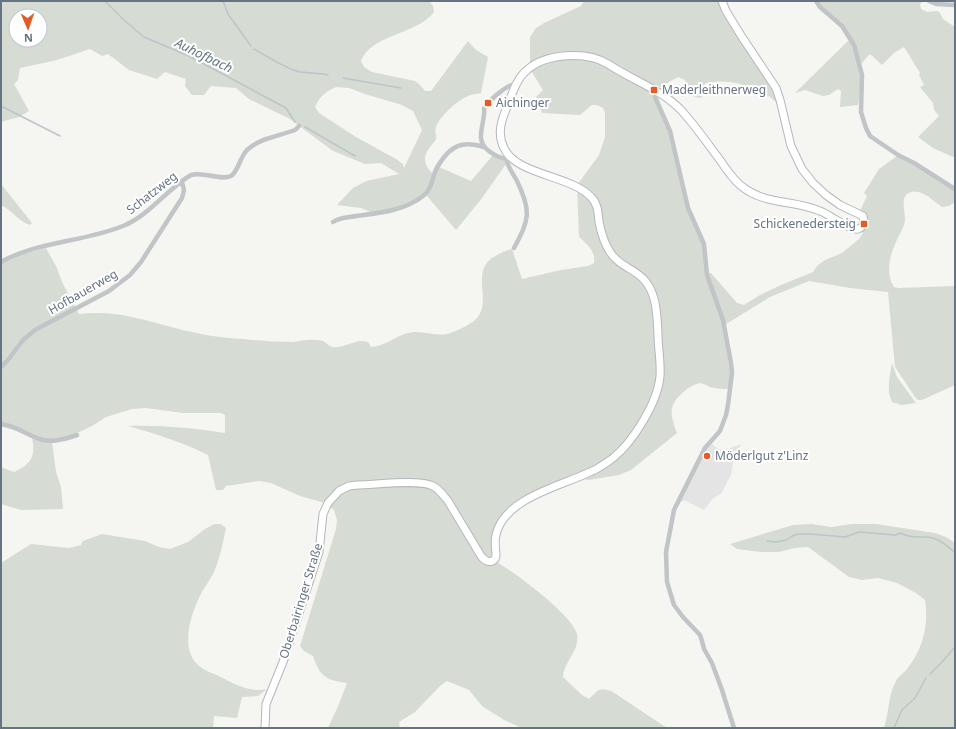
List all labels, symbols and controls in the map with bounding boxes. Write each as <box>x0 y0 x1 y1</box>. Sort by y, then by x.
north arrow <box>8 8 48 48</box>
text: N <box>24 31 33 46</box>
water label: Auhofbach <box>171 33 236 77</box>
place label: Maderleithnerweg <box>662 81 766 98</box>
marker: Maderleithnerweg <box>649 85 659 95</box>
place label: Aichinger <box>496 94 550 111</box>
marker: Aichinger <box>483 98 493 108</box>
street label: Schatzweg <box>123 167 181 218</box>
place label: Schickenedersteig <box>754 215 856 232</box>
marker: Schickenedersteig <box>859 219 869 229</box>
street label: Hofbauerweg <box>45 265 120 318</box>
place label: Möderlgut z'Linz <box>715 447 809 464</box>
marker: Möderlgut z'Linz <box>702 451 712 461</box>
street label: Oberbairinger Straße <box>275 541 326 661</box>

